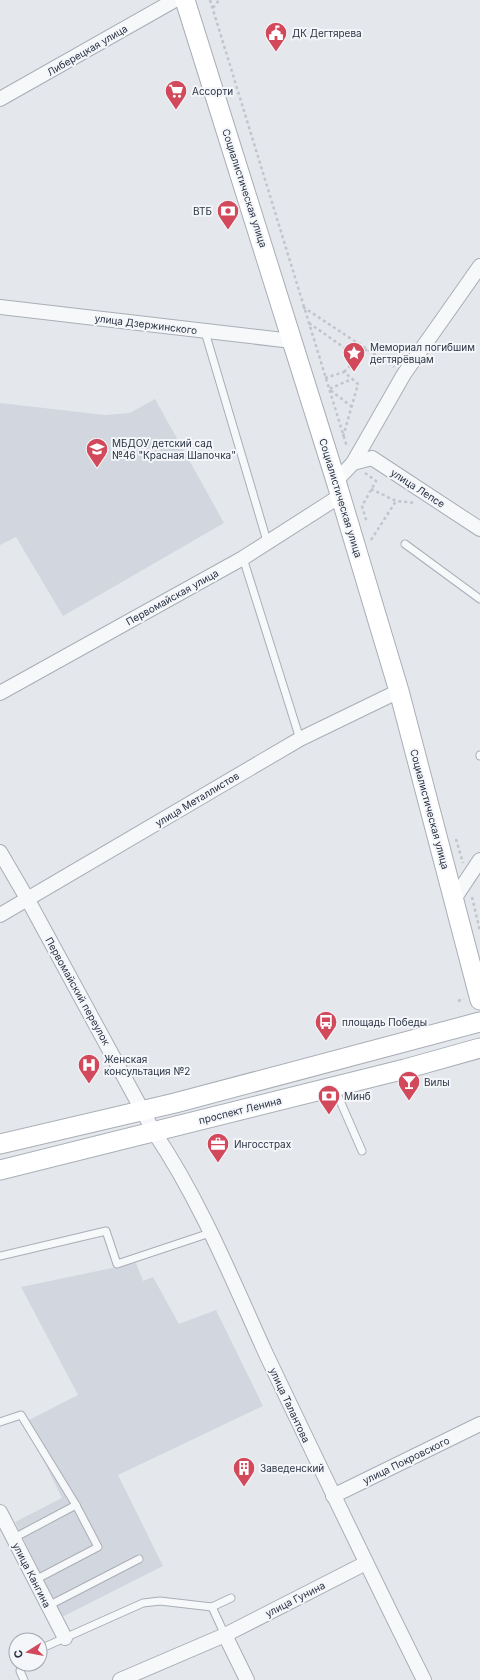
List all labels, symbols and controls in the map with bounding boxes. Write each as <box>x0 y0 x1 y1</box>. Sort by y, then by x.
public building icon: ДК Дегтярева <box>263 20 289 53</box>
street label: Либерецкая улица <box>45 22 129 78</box>
place label: ДК Дегтярева <box>292 27 362 39</box>
supermarket icon: Ассорти <box>163 78 189 111</box>
place label: Ассорти <box>192 85 233 97</box>
street label: Социалистическая улица <box>220 127 270 249</box>
bank icon: ВТБ <box>215 198 241 231</box>
place label: ВТБ <box>193 205 212 217</box>
street label: улица Дзержинского <box>94 312 198 336</box>
place icon: Мемориал погибшим дегтярёвцам <box>341 340 367 373</box>
place label: Мемориал погибшим дегтярёвцам <box>370 341 475 365</box>
school or university icon: МБДОУ детский сад №46 "Красная Шапочка" <box>84 436 110 469</box>
place label: МБДОУ детский сад №46 "Красная Шапочка" <box>112 437 236 461</box>
street label: Социалистическая улица <box>317 437 365 559</box>
street label: улица Лепсе <box>389 466 447 510</box>
street label: Первомайская улица <box>124 567 220 627</box>
street label: Социалистическая улица <box>408 748 452 870</box>
street label: улица Металлистов <box>153 769 241 829</box>
street label: Первомайский переулок <box>43 935 113 1048</box>
bus stop icon: площадь Победы <box>313 1009 339 1042</box>
place label: площадь Победы <box>342 1016 427 1028</box>
hospital icon: Женская консультация №2 <box>76 1052 102 1085</box>
place label: Женская консультация №2 <box>104 1053 190 1077</box>
bar icon: Вилы <box>396 1069 422 1102</box>
place label: Вилы <box>424 1076 450 1088</box>
bank icon: Минб <box>316 1083 342 1116</box>
place label: Минб <box>344 1090 371 1102</box>
street label: проспект Ленина <box>197 1094 283 1126</box>
office icon: Ингосстрах <box>205 1131 231 1164</box>
place label: Ингосстрах <box>234 1138 292 1150</box>
street label: улица Талантова <box>267 1365 313 1445</box>
street label: улица Покровского <box>361 1434 451 1486</box>
building icon: Заведенский <box>231 1455 257 1488</box>
place label: Заведенский <box>260 1462 324 1474</box>
street label: улица Кангина <box>10 1540 54 1610</box>
street label: улица Гунина <box>263 1579 327 1619</box>
north arrow <box>8 1632 48 1672</box>
text: С <box>11 1649 26 1659</box>

